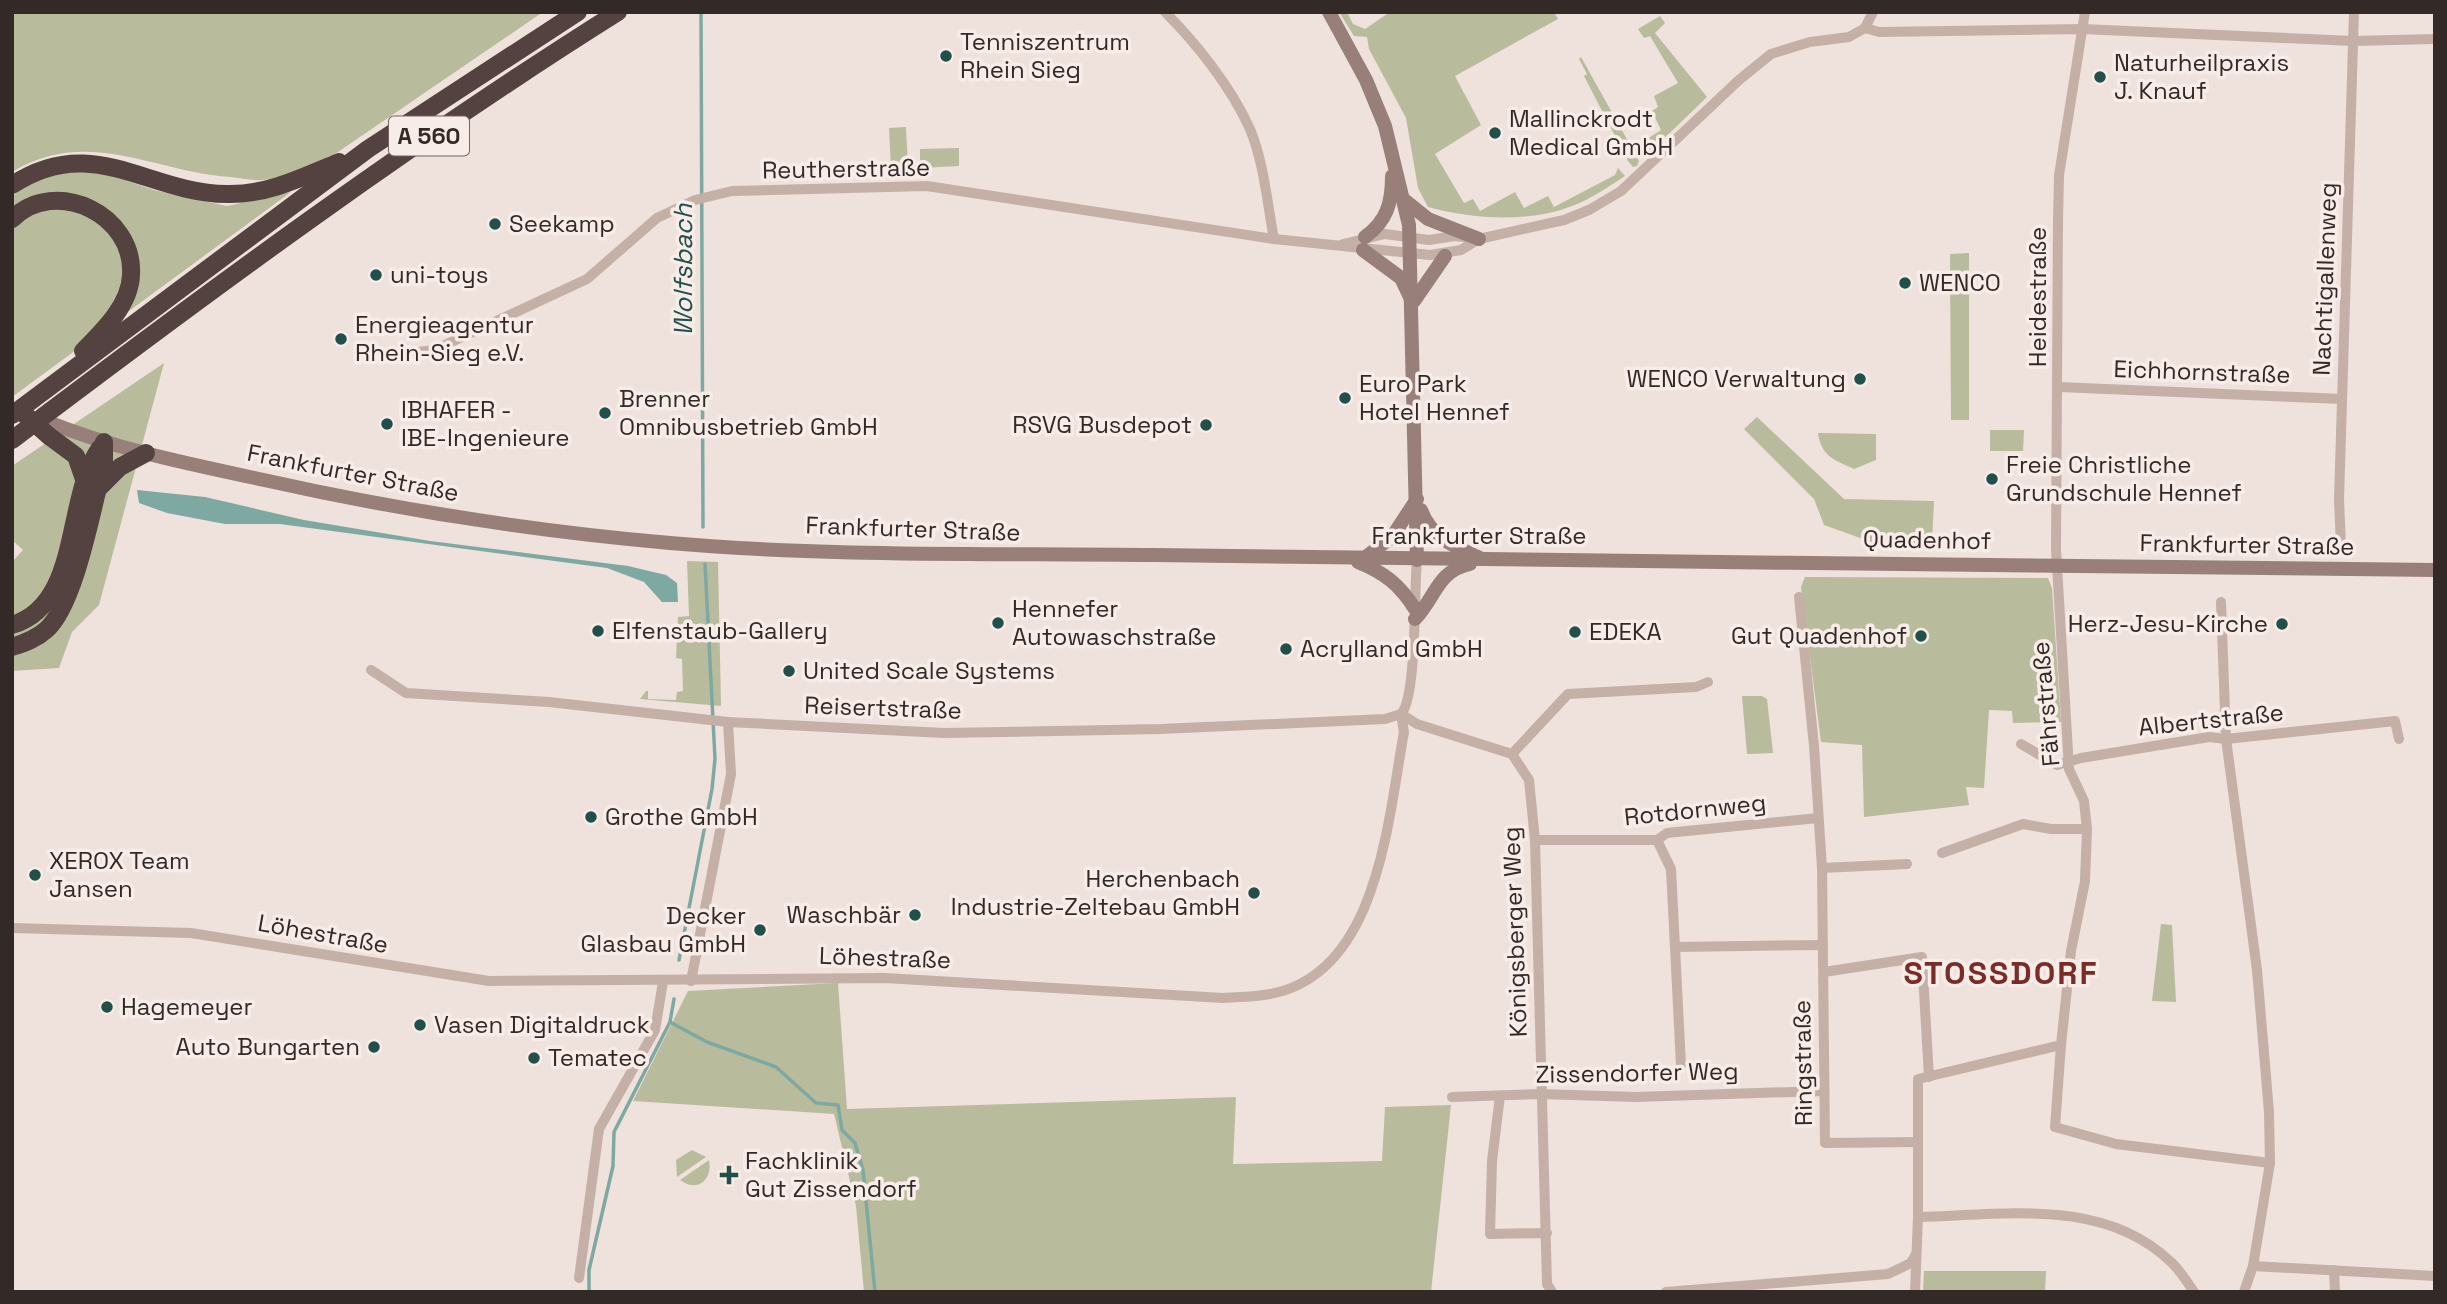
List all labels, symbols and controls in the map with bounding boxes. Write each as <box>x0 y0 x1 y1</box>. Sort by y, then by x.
place label: Tenniszentrum Rhein Sieg <box>960 26 1130 85</box>
place label: Naturheilpraxis J. Knauf <box>2114 47 2289 106</box>
marker: Tenniszentrum Rhein Sieg <box>938 48 954 64</box>
marker: Naturheilpraxis J. Knauf <box>2092 69 2108 85</box>
place label: Mallinckrodt Medical GmbH <box>1509 103 1673 162</box>
road number: A 560 <box>389 116 469 155</box>
marker: Mallinckrodt Medical GmbH <box>1487 125 1503 141</box>
street label: Reutherstraße <box>762 152 930 185</box>
street label: Nachtigallenweg <box>2306 182 2343 376</box>
water label: Wolfsbach <box>666 203 700 336</box>
place label: Seekamp <box>509 208 615 239</box>
marker: Seekamp <box>487 216 503 232</box>
street label: Heidestraße <box>2022 227 2053 367</box>
place label: uni-toys <box>390 259 488 290</box>
marker: uni-toys <box>368 267 384 283</box>
place label: WENCO <box>1919 267 2001 298</box>
marker: WENCO <box>1897 275 1913 291</box>
place label: Energieagentur Rhein-Sieg e.V. <box>355 309 534 368</box>
marker: Energieagentur Rhein-Sieg e.V. <box>333 331 349 347</box>
street label: Eichhornstraße <box>2113 353 2291 390</box>
place label: WENCO Verwaltung <box>1626 363 1846 394</box>
place label: Euro Park Hotel Hennef <box>1359 368 1510 427</box>
marker: WENCO Verwaltung <box>1852 371 1868 387</box>
place label: Brenner Omnibusbetrieb GmbH <box>619 383 878 442</box>
marker: Euro Park Hotel Hennef <box>1337 390 1353 406</box>
place label: IBHAFER - IBE-Ingenieure <box>401 394 570 453</box>
marker: Brenner Omnibusbetrieb GmbH <box>597 405 613 421</box>
place label: RSVG Busdepot <box>1012 409 1192 440</box>
marker: IBHAFER - IBE-Ingenieure <box>379 416 395 432</box>
marker: RSVG Busdepot <box>1198 417 1214 433</box>
street label: Frankfurter Straße <box>245 437 462 508</box>
place label: Freie Christliche Grundschule Hennef <box>2006 449 2242 508</box>
marker: Freie Christliche Grundschule Hennef <box>1984 471 2000 487</box>
street label: Frankfurter Straße <box>805 509 1021 548</box>
street label: Frankfurter Straße <box>1372 520 1586 551</box>
street label: Quadenhof <box>1863 523 1991 556</box>
street label: Frankfurter Straße <box>2139 527 2355 562</box>
place label: Hennefer Autowaschstraße <box>1012 593 1217 652</box>
place label: Herz-Jesu-Kirche <box>2068 608 2268 639</box>
place label: Elfenstaub-Gallery <box>612 615 828 646</box>
marker: Hennefer Autowaschstraße <box>990 615 1006 631</box>
place label: EDEKA <box>1589 616 1662 647</box>
marker: Herz-Jesu-Kirche <box>2274 616 2290 632</box>
place label: Gut Quadenhof <box>1731 620 1907 651</box>
marker: Elfenstaub-Gallery <box>590 623 606 639</box>
marker: EDEKA <box>1567 624 1583 640</box>
marker: Gut Quadenhof <box>1913 628 1929 644</box>
place label: Acrylland GmbH <box>1300 633 1483 664</box>
street label: Fährstraße <box>2025 640 2066 768</box>
marker: Acrylland GmbH <box>1278 641 1294 657</box>
place label: United Scale Systems <box>803 655 1055 686</box>
marker: United Scale Systems <box>781 663 797 679</box>
street label: Reisertstraße <box>804 689 962 726</box>
street label: Albertstraße <box>2137 696 2285 743</box>
street label: Rotdornweg <box>1622 787 1768 832</box>
place label: Grothe GmbH <box>605 801 758 832</box>
marker: Grothe GmbH <box>583 809 599 825</box>
street label: Königsberger Weg <box>1495 826 1534 1038</box>
place label: XEROX Team Jansen <box>49 845 190 904</box>
place label: Herchenbach Industrie-Zeltebau GmbH <box>951 863 1240 922</box>
marker: XEROX Team Jansen <box>27 867 43 883</box>
marker: Herchenbach Industrie-Zeltebau GmbH <box>1246 885 1262 901</box>
place label: Waschbär <box>787 899 901 930</box>
place label: Decker Glasbau GmbH <box>580 900 746 959</box>
street label: Löhestraße <box>255 907 391 960</box>
marker: Waschbär <box>907 907 923 923</box>
marker: Decker Glasbau GmbH <box>752 922 768 938</box>
street label: Löhestraße <box>819 940 951 975</box>
district label: STOSSDORF <box>1903 953 2099 993</box>
place label: Hagemeyer <box>121 991 253 1022</box>
marker: Hagemeyer <box>99 999 115 1015</box>
street label: Ringstraße <box>1786 1000 1819 1126</box>
place label: Vasen Digitaldruck <box>434 1009 650 1040</box>
marker: Vasen Digitaldruck <box>412 1017 428 1033</box>
place label: Auto Bungarten <box>176 1031 360 1062</box>
marker: Auto Bungarten <box>366 1039 382 1055</box>
place label: Tematec <box>548 1042 647 1073</box>
marker: Tematec <box>526 1050 542 1066</box>
street label: Zissendorfer Weg <box>1535 1055 1739 1090</box>
place label: Fachklinik Gut Zissendorf <box>745 1145 917 1204</box>
marker: Fachklinik Gut Zissendorf <box>719 1165 739 1185</box>

